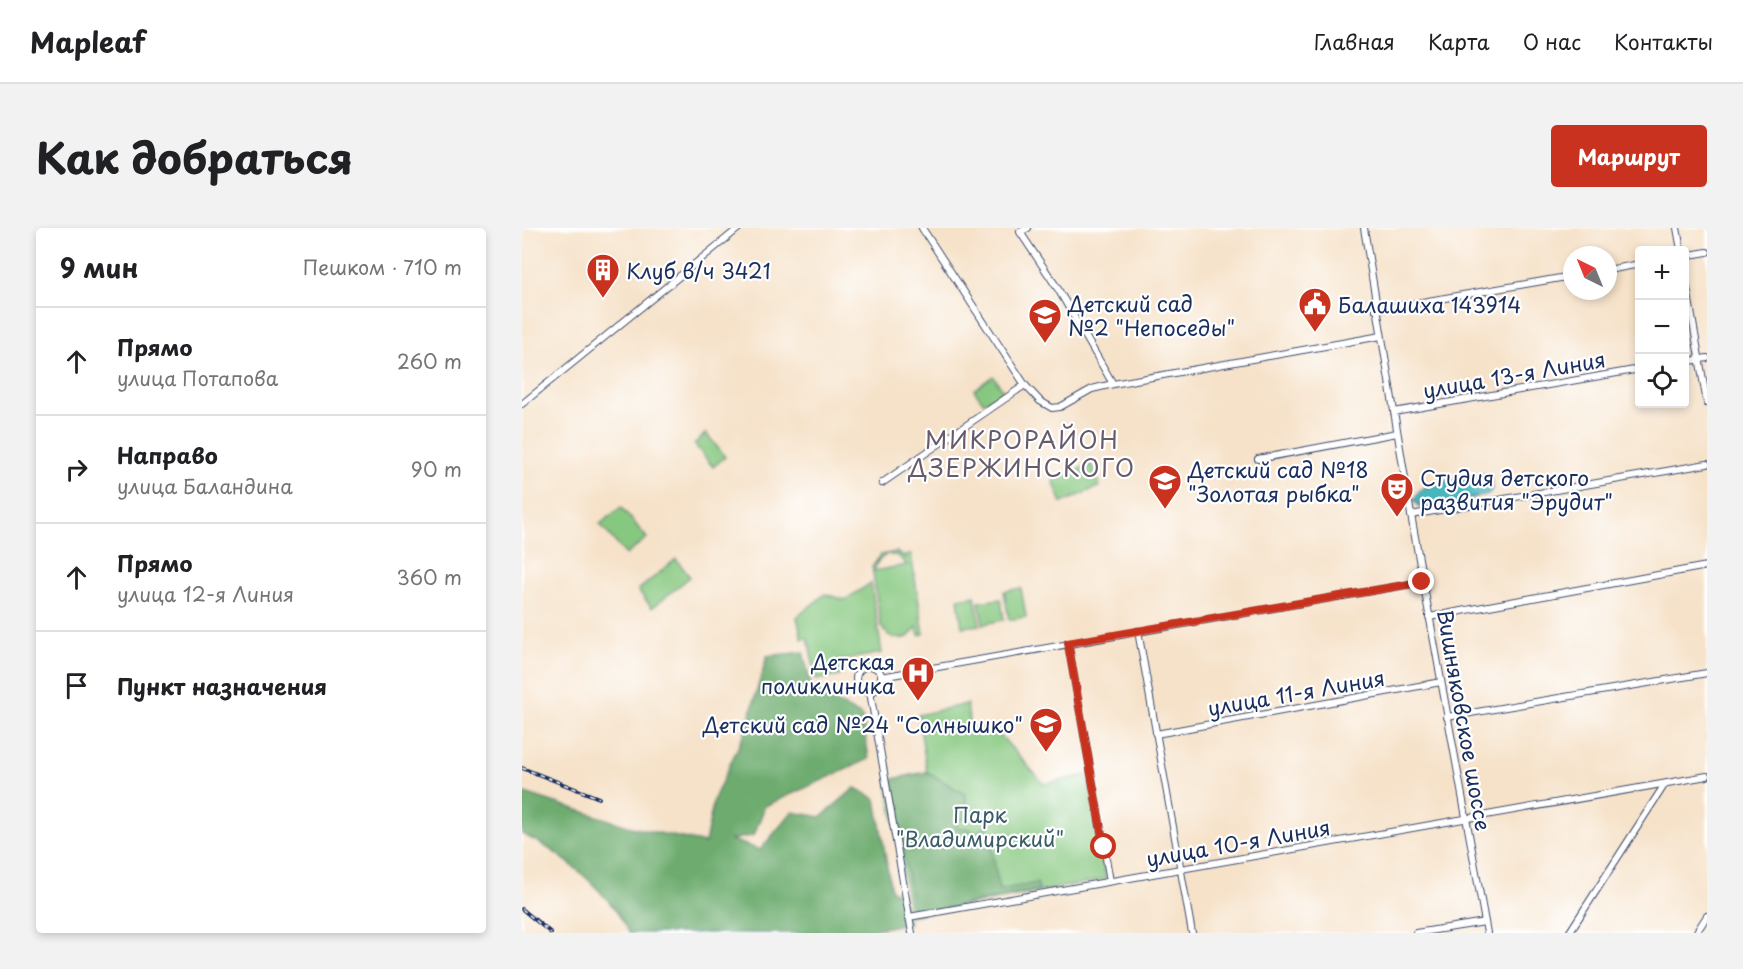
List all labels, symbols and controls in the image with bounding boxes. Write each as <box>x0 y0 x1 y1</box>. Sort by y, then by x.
text: Mapleaf <box>30 20 146 63</box>
text: Главная <box>1314 25 1395 57</box>
text: Карта <box>1428 25 1490 57</box>
text: О нас <box>1523 25 1581 57</box>
text: Контакты <box>1614 25 1713 57</box>
text: Как добраться <box>36 125 353 188</box>
button: Маршрут <box>1551 125 1707 187</box>
north arrow <box>1563 246 1617 300</box>
map controls <box>1635 246 1689 408</box>
button: + <box>1635 246 1689 300</box>
text: 9 мин <box>60 248 138 287</box>
text: Пешком · 710 m <box>303 252 462 282</box>
building icon: Клуб в/ч 3421 <box>585 252 621 299</box>
place label: Клуб в/ч 3421 <box>626 254 771 286</box>
public building icon: Балашиха 143914 <box>1297 286 1333 333</box>
place label: Детский сад №2 "Непоседы" <box>1067 287 1235 343</box>
place label: Балашиха 143914 <box>1338 288 1521 320</box>
school or university icon: Детский сад №2 "Непоседы" <box>1027 297 1063 344</box>
button: − <box>1635 300 1689 354</box>
text: Прямо <box>117 330 192 363</box>
street label: улица 13-я Линия <box>1420 342 1608 406</box>
icon: ahead <box>60 345 93 378</box>
text: 260 m <box>397 346 462 376</box>
button: locate <box>1635 354 1689 408</box>
text: улица Потапова <box>117 363 278 393</box>
district label: МИКРОРАЙОН ДЗЕРЖИНСКОГО <box>907 421 1136 485</box>
text: Направо <box>117 438 218 471</box>
icon: right <box>60 453 93 486</box>
place label: Детский сад №18 "Золотая рыбка" <box>1187 453 1369 509</box>
text: 90 m <box>411 454 462 484</box>
place label: Студия детского развития "Эрудит" <box>1420 461 1613 517</box>
school or university icon: Детский сад №18 "Золотая рыбка" <box>1147 463 1183 510</box>
text: улица Баландина <box>117 471 293 501</box>
theatre icon: Студия детского развития "Эрудит" <box>1379 471 1415 518</box>
text: Прямо <box>117 546 192 579</box>
icon: ahead <box>60 561 93 594</box>
text: 360 m <box>396 562 462 592</box>
route end <box>1408 568 1434 594</box>
text: улица 12-я Линия <box>117 579 294 609</box>
street label: Вишняковское шоссе <box>1430 607 1500 833</box>
place label: Детская поликлиника <box>761 645 896 701</box>
hospital icon: Детская поликлиника <box>900 655 936 702</box>
street label: улица 11-я Линия <box>1205 661 1387 723</box>
icon: arrive <box>60 669 93 702</box>
text: Пункт назначения <box>117 669 327 702</box>
school or university icon: Детский сад №24 "Солнышко" <box>1028 706 1064 753</box>
place label: Детский сад №24 "Солнышко" <box>702 708 1023 740</box>
park label: Парк "Владимирский" <box>896 798 1064 854</box>
street label: улица 10-я Линия <box>1143 810 1333 874</box>
route start <box>1090 833 1116 859</box>

